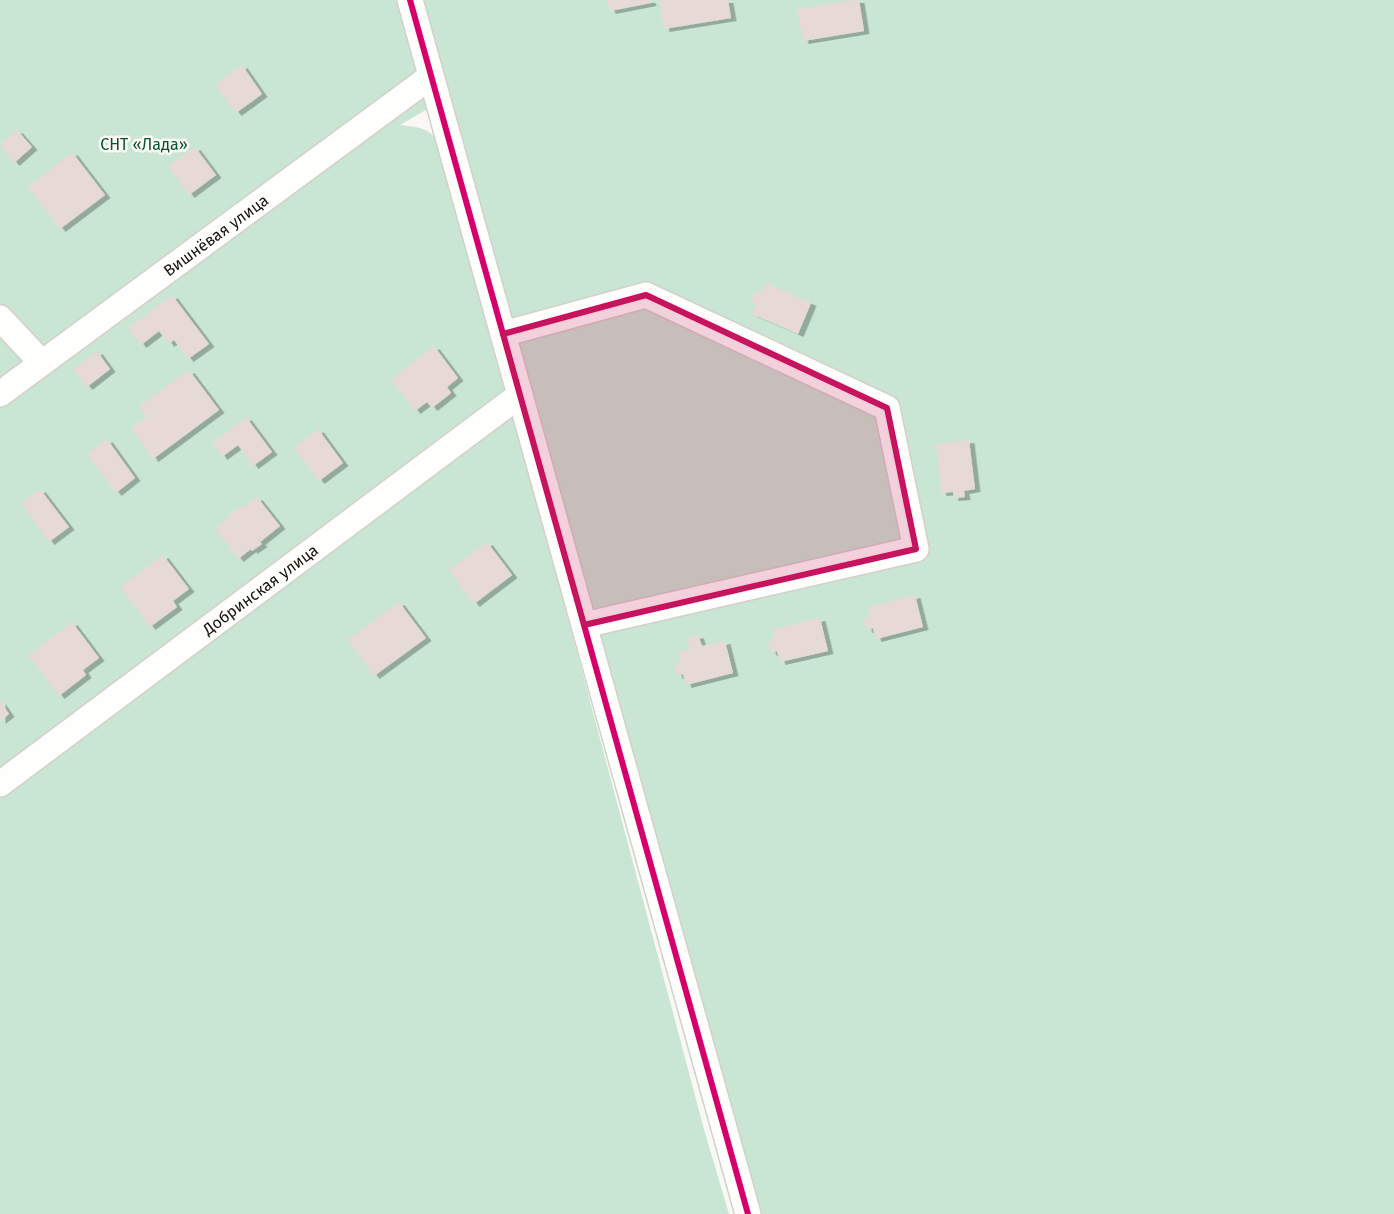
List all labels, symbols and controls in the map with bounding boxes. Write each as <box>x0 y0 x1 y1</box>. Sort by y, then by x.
park label: СНТ «Лада» <box>100 135 188 154</box>
street label: Вишнёвая улица <box>160 190 272 280</box>
street label: Добринская улица <box>198 540 322 640</box>

